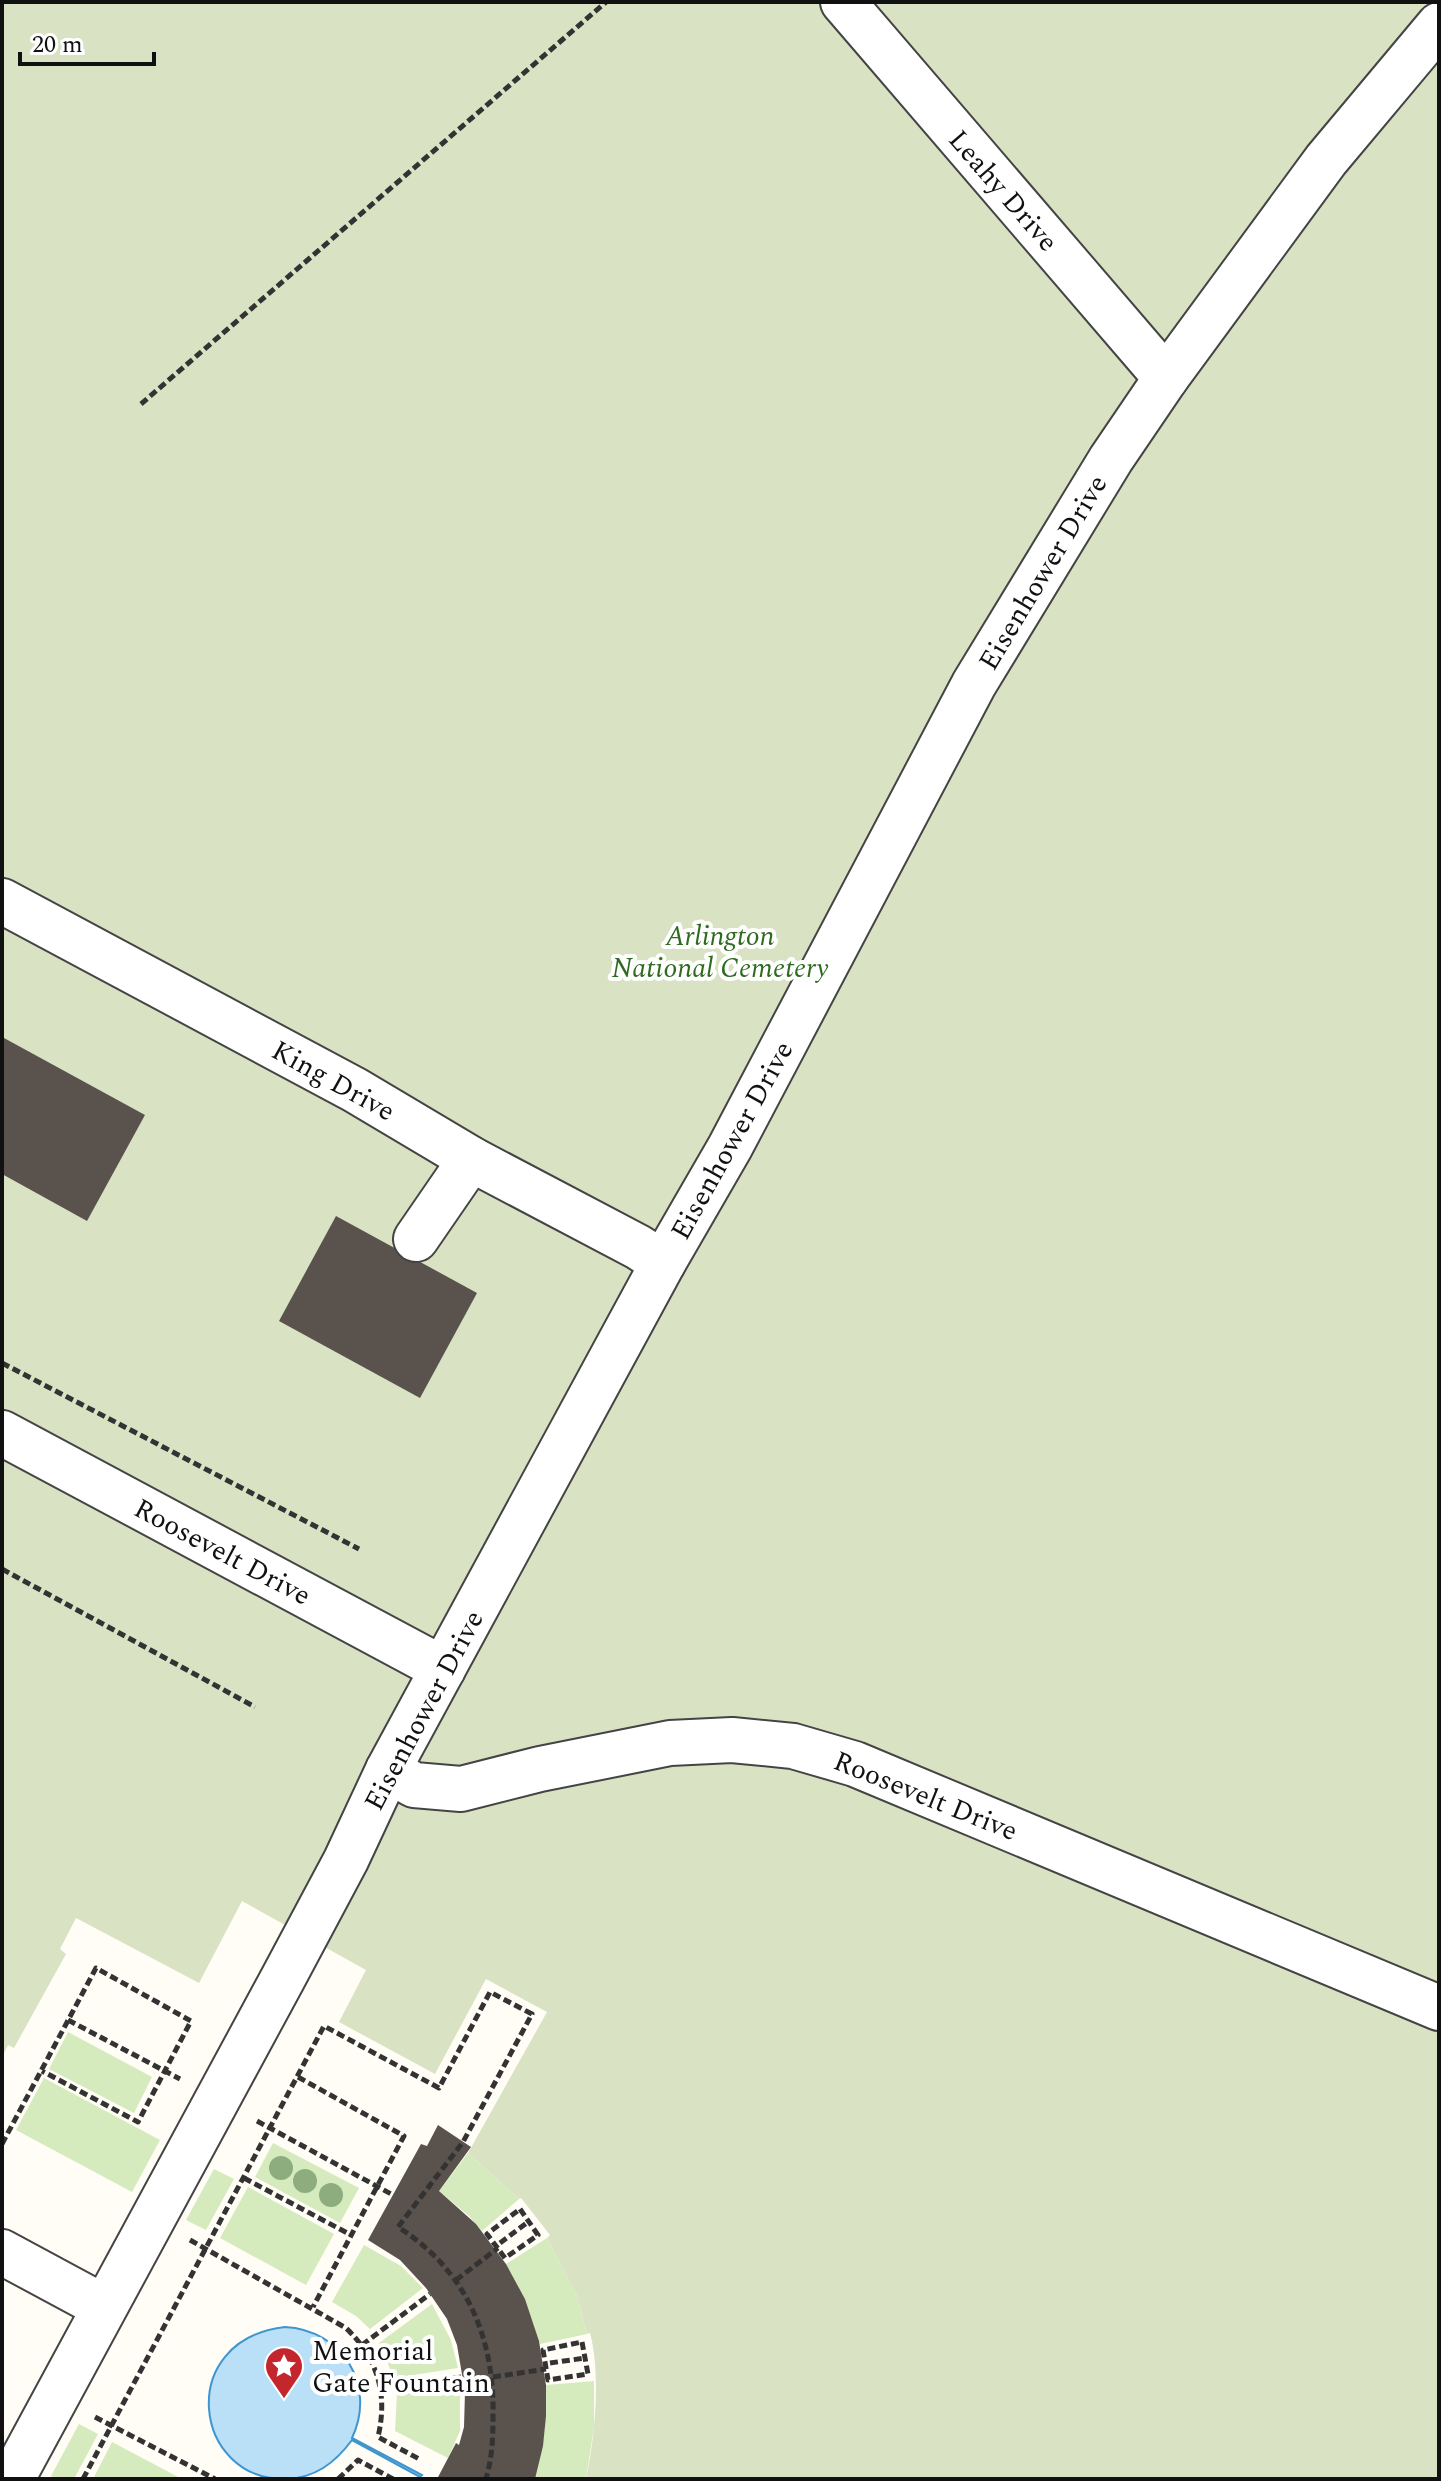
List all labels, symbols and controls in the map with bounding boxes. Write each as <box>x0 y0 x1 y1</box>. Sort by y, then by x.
scale bar <box>20 16 154 66</box>
text: 20 m <box>32 27 83 63</box>
street label: Leahy Drive <box>937 120 1068 262</box>
street label: Eisenhower Drive <box>968 467 1119 679</box>
park label: Arlington National Cemetery <box>612 915 829 990</box>
street label: King Drive <box>264 1030 403 1133</box>
street label: Eisenhower Drive <box>660 1033 805 1248</box>
street label: Roosevelt Drive <box>126 1488 319 1617</box>
street label: Eisenhower Drive <box>353 1603 495 1819</box>
street label: Roosevelt Drive <box>827 1740 1024 1853</box>
place label: Memorial Gate Fountain <box>312 2330 490 2405</box>
place icon: Memorial Gate Fountain <box>263 2345 305 2400</box>

